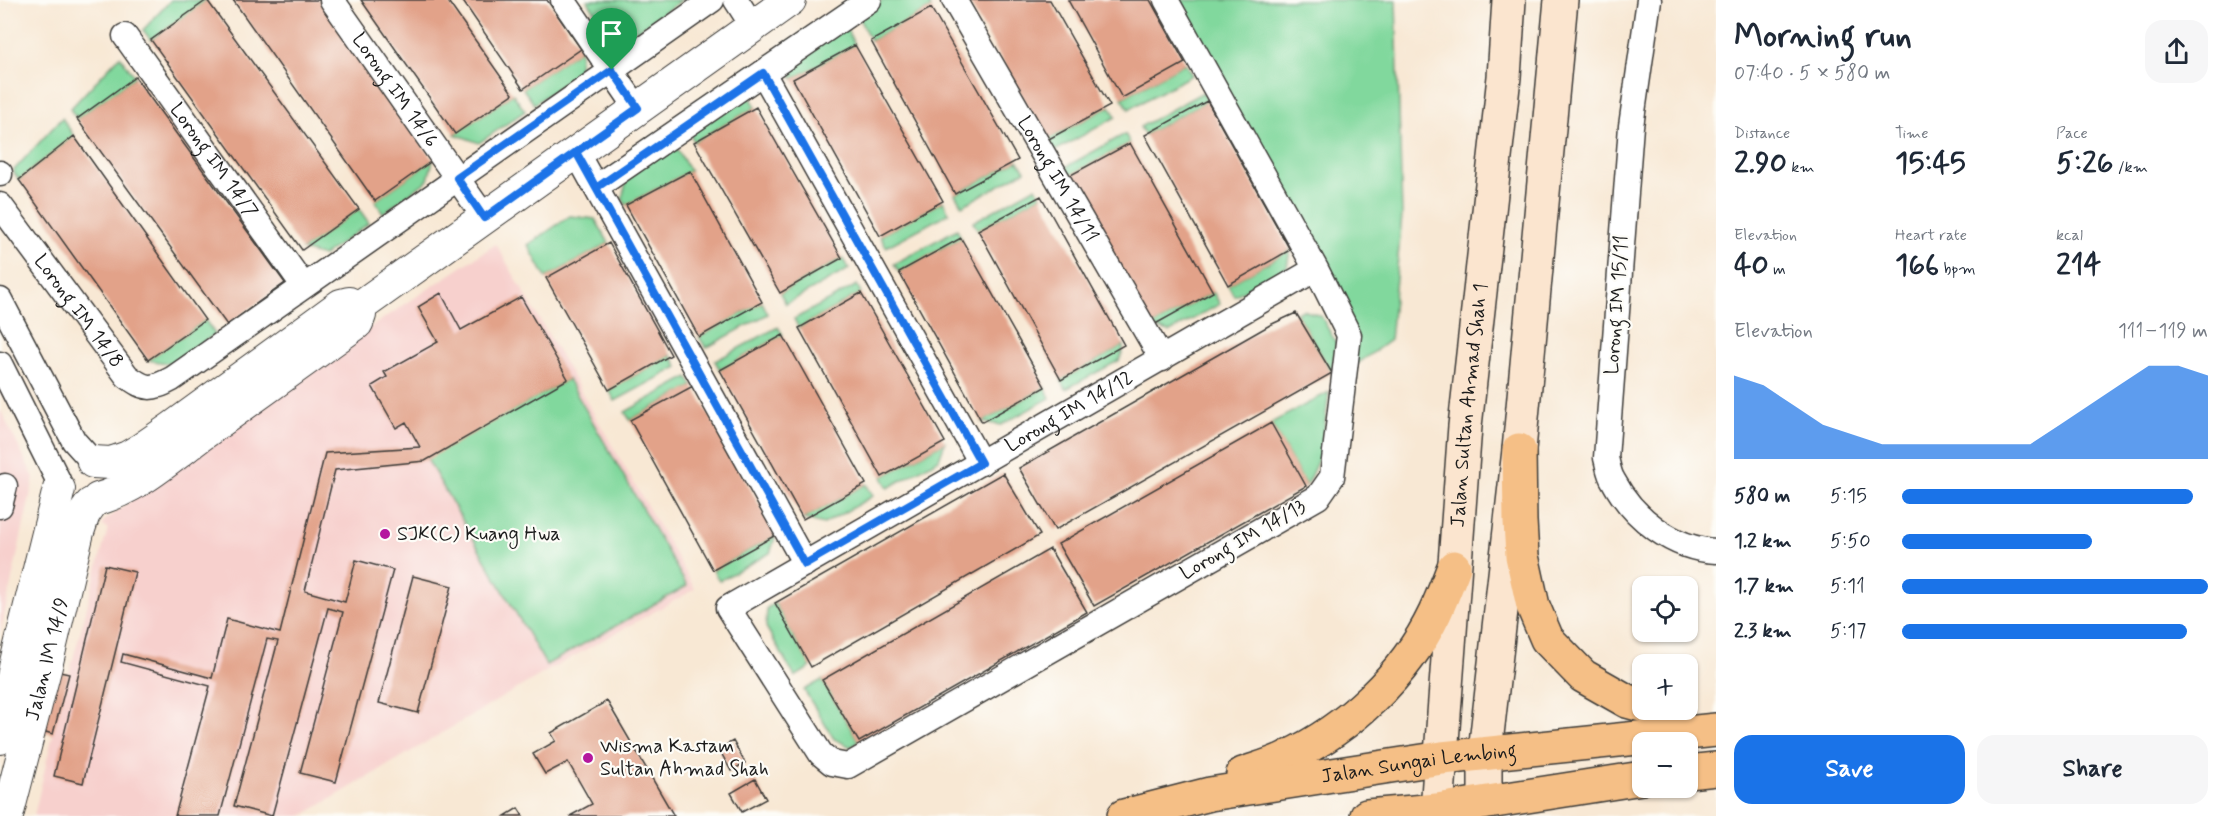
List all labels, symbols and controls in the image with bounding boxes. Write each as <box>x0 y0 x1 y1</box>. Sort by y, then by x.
pin <box>586 8 637 70</box>
text: Morning run <box>1734 15 1912 59</box>
icon: arrive <box>595 17 628 50</box>
button: share <box>2145 20 2208 83</box>
street label: Lorong IM 14/6 <box>346 27 445 153</box>
text: 07:40 · 5 × 580 m <box>1734 60 1890 87</box>
street label: Lorong IM 14/7 <box>163 97 264 224</box>
street label: Lorong IM 14/11 <box>1011 111 1105 247</box>
text: Distance <box>1734 123 1790 144</box>
text: Time <box>1895 123 1929 144</box>
text: Pace <box>2056 123 2088 144</box>
text: 2.90 <box>1734 144 1787 183</box>
text: 15:45 <box>1895 144 1966 183</box>
text: 5:26 <box>2056 144 2113 183</box>
text: km <box>1787 157 1815 178</box>
text: /km <box>2113 157 2148 178</box>
text: Elevation <box>1734 225 1797 246</box>
text: Heart rate <box>1895 225 1967 246</box>
text: kcal <box>2056 225 2083 246</box>
street label: Lorong IM 15/11 <box>1599 234 1637 376</box>
text: 40 <box>1734 246 1769 285</box>
text: 166 <box>1895 246 1939 285</box>
text: 214 <box>2056 246 2101 285</box>
street label: Lorong IM 14/8 <box>28 249 130 373</box>
text: m <box>1769 259 1786 280</box>
text: bpm <box>1939 259 1976 280</box>
street label: Jalan Sultan Ahmad Shah 1 <box>1444 282 1494 528</box>
text: Elevation <box>1734 318 1813 345</box>
text: 111–119 m <box>2118 318 2208 345</box>
street label: Lorong IM 14/12 <box>1000 364 1138 459</box>
text: 580 m <box>1734 483 1790 510</box>
text: 5:15 <box>1830 483 1867 510</box>
street label: Lorong IM 14/13 <box>1175 493 1312 589</box>
place label: SJK(C) Kuang Hwa <box>397 521 561 549</box>
marker: SJK(C) Kuang Hwa <box>378 527 392 541</box>
text: 1.2 km <box>1734 528 1791 555</box>
text: 5:50 <box>1830 528 1871 555</box>
text: 1.7 km <box>1734 573 1794 600</box>
text: 5:11 <box>1830 573 1865 600</box>
map controls <box>1632 576 1698 798</box>
button: locate <box>1632 576 1698 642</box>
street label: Jalan IM 14/9 <box>19 595 75 724</box>
text: 2.3 km <box>1734 618 1792 645</box>
text: 5:17 <box>1830 618 1866 645</box>
button: + <box>1632 654 1698 720</box>
button: − <box>1632 732 1698 798</box>
place label: Wisma Kastam Sultan Ahmad Shah <box>600 733 769 783</box>
button: Save <box>1734 735 1965 804</box>
button: Share <box>1977 735 2208 804</box>
street label: Jalan Sungai Lembing <box>1319 737 1518 790</box>
marker: Wisma Kastam Sultan Ahmad Shah <box>581 751 595 765</box>

